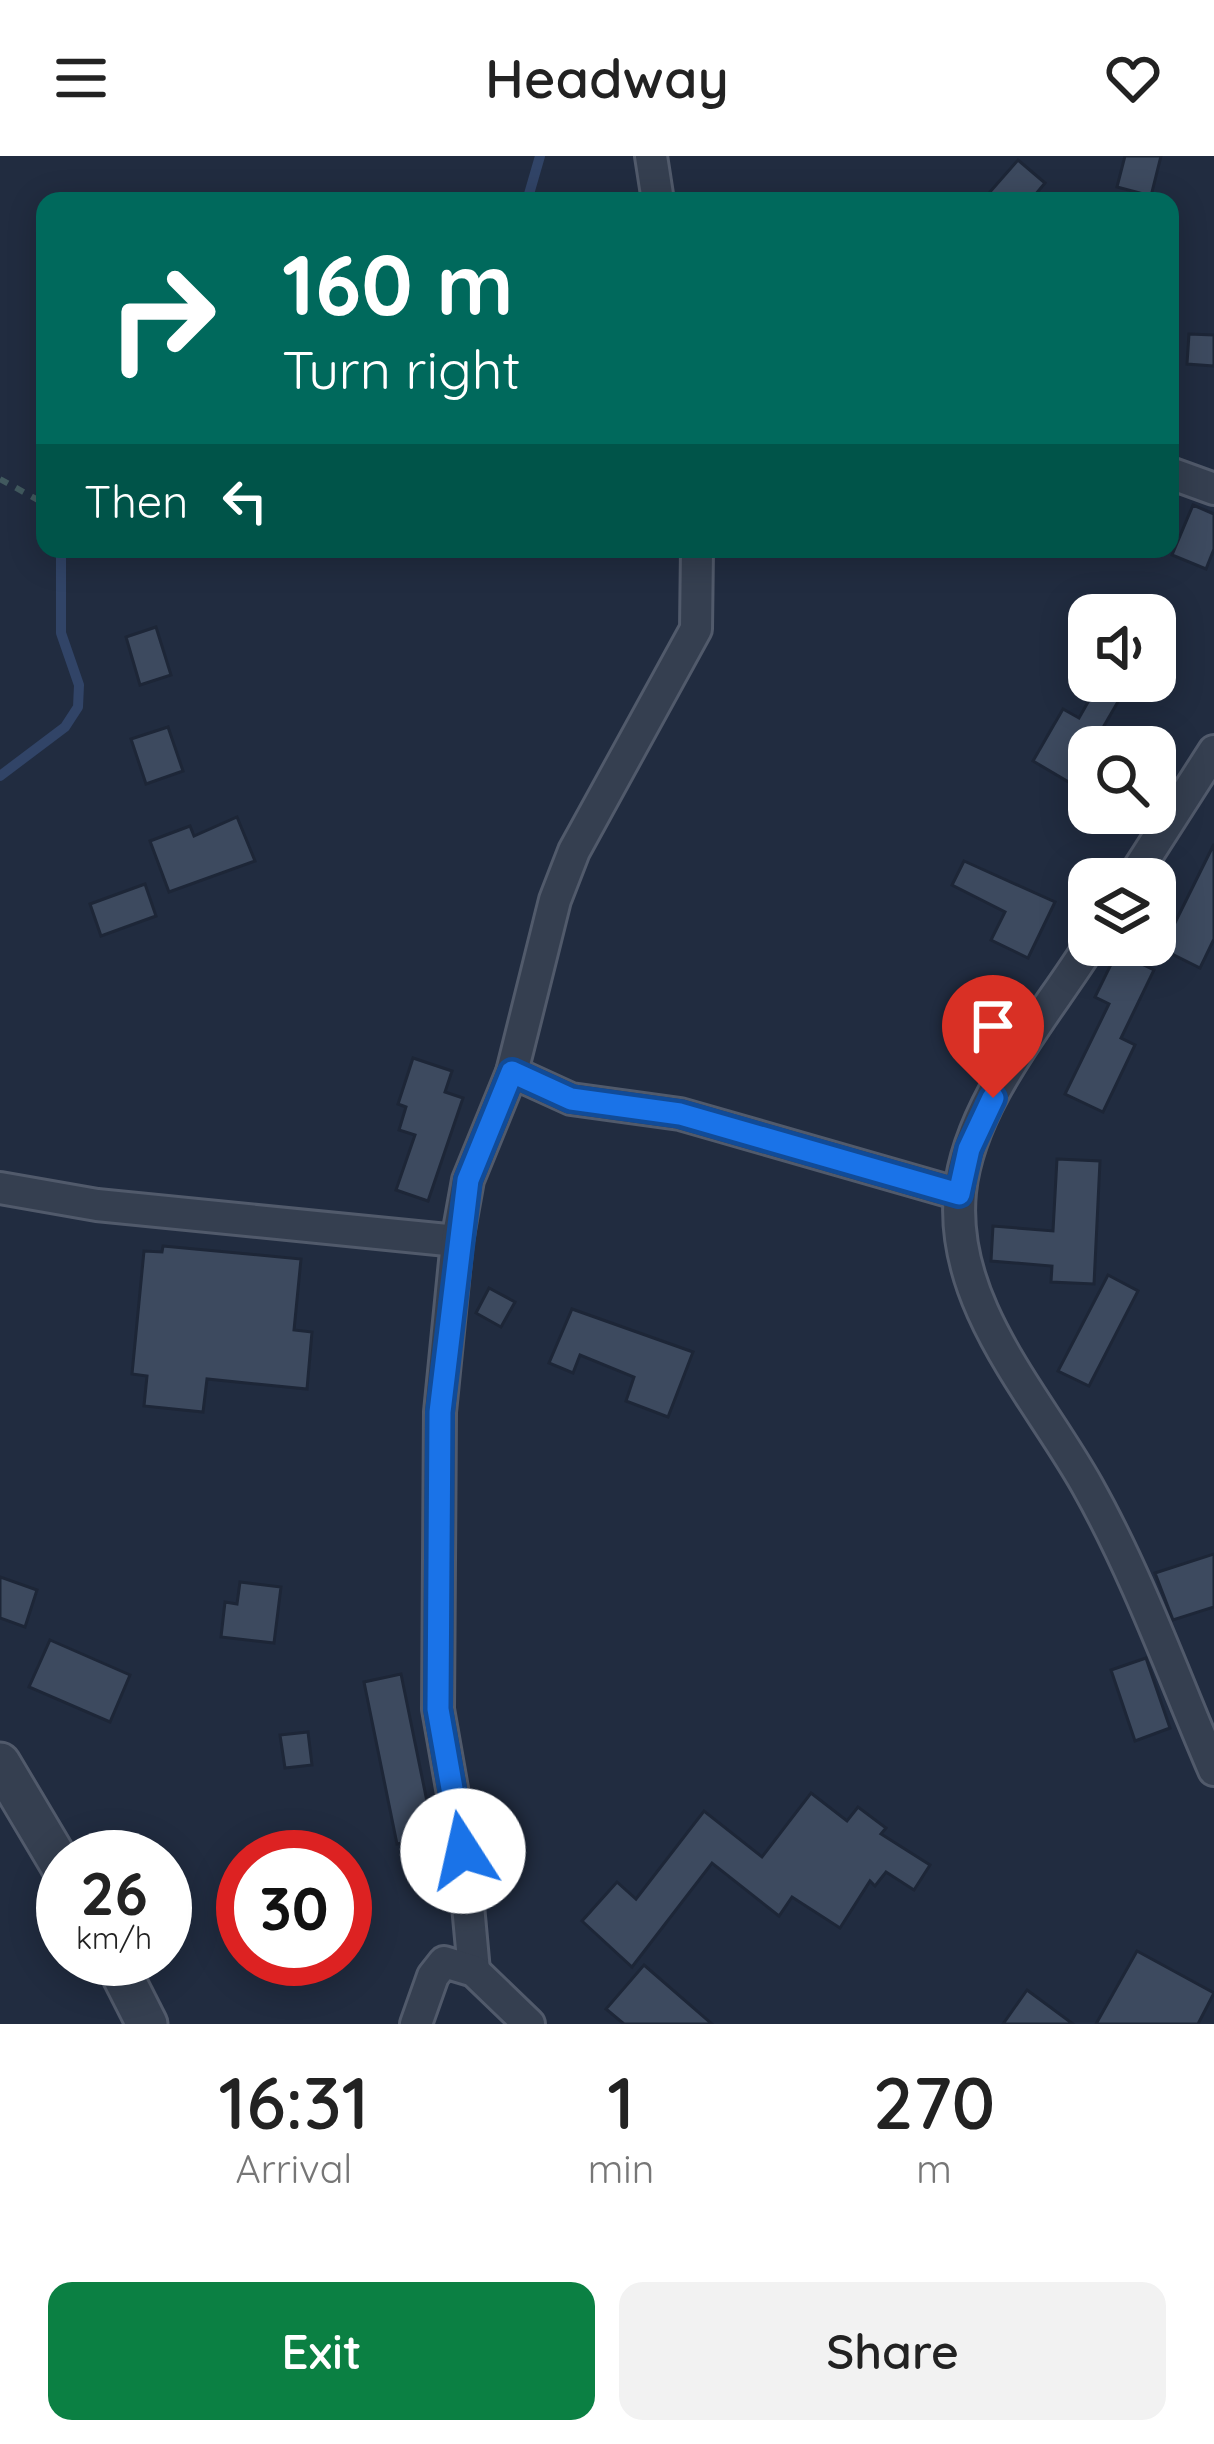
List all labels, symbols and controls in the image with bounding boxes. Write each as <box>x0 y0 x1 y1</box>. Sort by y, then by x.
text: Headway <box>485 44 729 112</box>
icon: menu <box>48 45 114 111</box>
icon: heart <box>1100 45 1166 111</box>
text: 160 m <box>282 231 514 336</box>
icon: right <box>84 240 240 396</box>
text: Turn right <box>282 335 521 403</box>
icon: left <box>212 468 278 534</box>
text: Then <box>84 473 188 529</box>
map controls <box>1068 594 1176 966</box>
button: sound <box>1068 594 1176 702</box>
button: search <box>1068 726 1176 834</box>
button: layers <box>1068 858 1176 966</box>
pin <box>942 975 1044 1098</box>
icon: arrive <box>960 993 1026 1059</box>
position arrow <box>400 1788 526 1914</box>
speed limit sign: 30 <box>216 1830 372 1986</box>
text: 26 <box>80 1855 148 1930</box>
text: km/h <box>76 1919 152 1957</box>
text: 16:31 <box>219 2057 369 2147</box>
text: 1 <box>607 2057 635 2147</box>
text: 270 <box>873 2057 995 2147</box>
text: Arrival <box>235 2144 352 2193</box>
text: min <box>588 2144 654 2193</box>
text: m <box>916 2144 952 2193</box>
button: Exit <box>48 2282 595 2420</box>
button: Share <box>619 2282 1166 2420</box>

